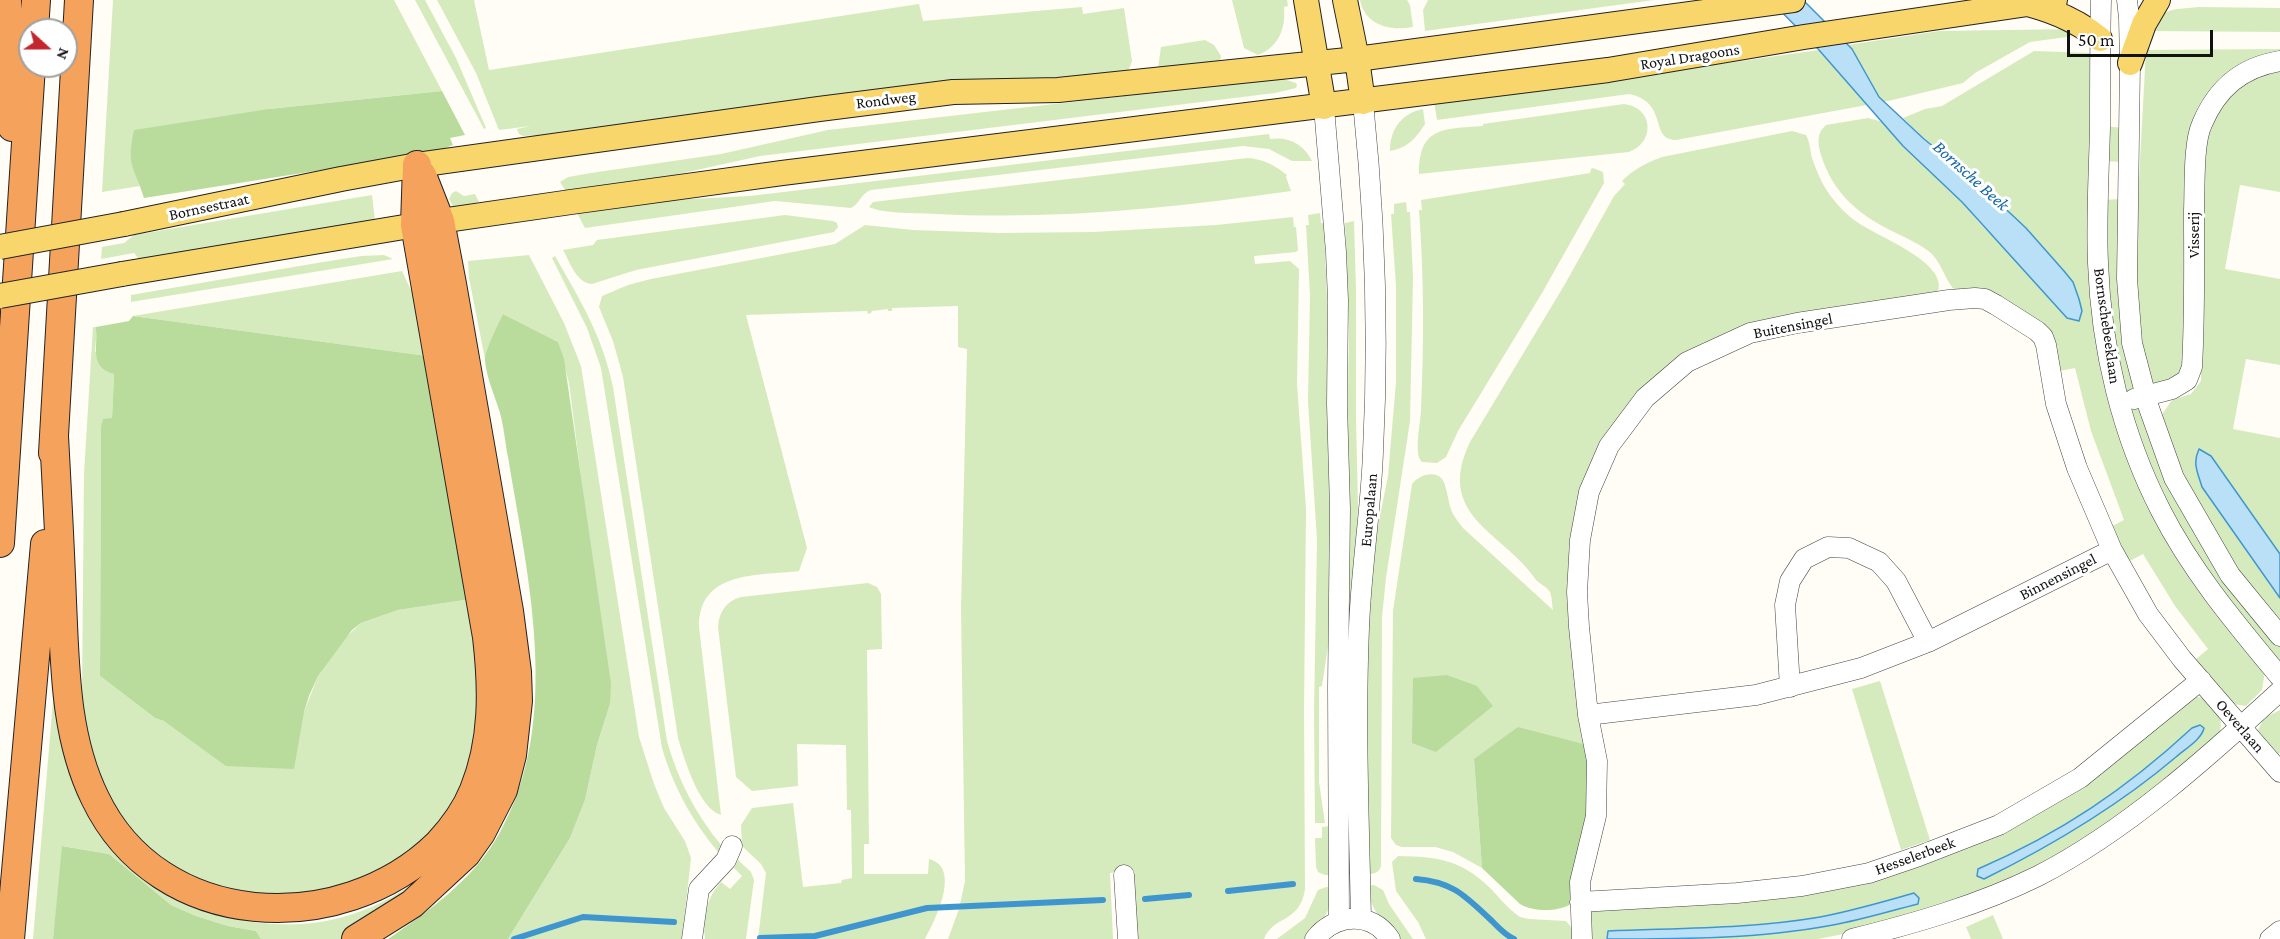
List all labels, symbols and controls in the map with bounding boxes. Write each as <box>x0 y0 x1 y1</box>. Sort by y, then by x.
north arrow <box>18 18 78 78</box>
scale bar <box>2070 18 2216 56</box>
text: 50 m <box>2078 30 2115 50</box>
street label: Royal Dragoons <box>1639 40 1741 74</box>
text: N <box>54 46 73 62</box>
street label: Rondweg <box>855 87 917 113</box>
water label: Bornsche Beek <box>1929 136 2013 216</box>
street label: Bornsestraat <box>167 189 251 225</box>
street label: Visserij <box>2184 212 2204 258</box>
street label: Bornschebeeklaan <box>2089 267 2125 385</box>
street label: Buitensingel <box>1752 309 1834 343</box>
street label: Europalaan <box>1356 472 1382 548</box>
street label: Binnensingel <box>2016 549 2100 605</box>
street label: Oeverlaan <box>2211 695 2269 757</box>
street label: Hesselerbeek <box>1872 833 1958 879</box>

